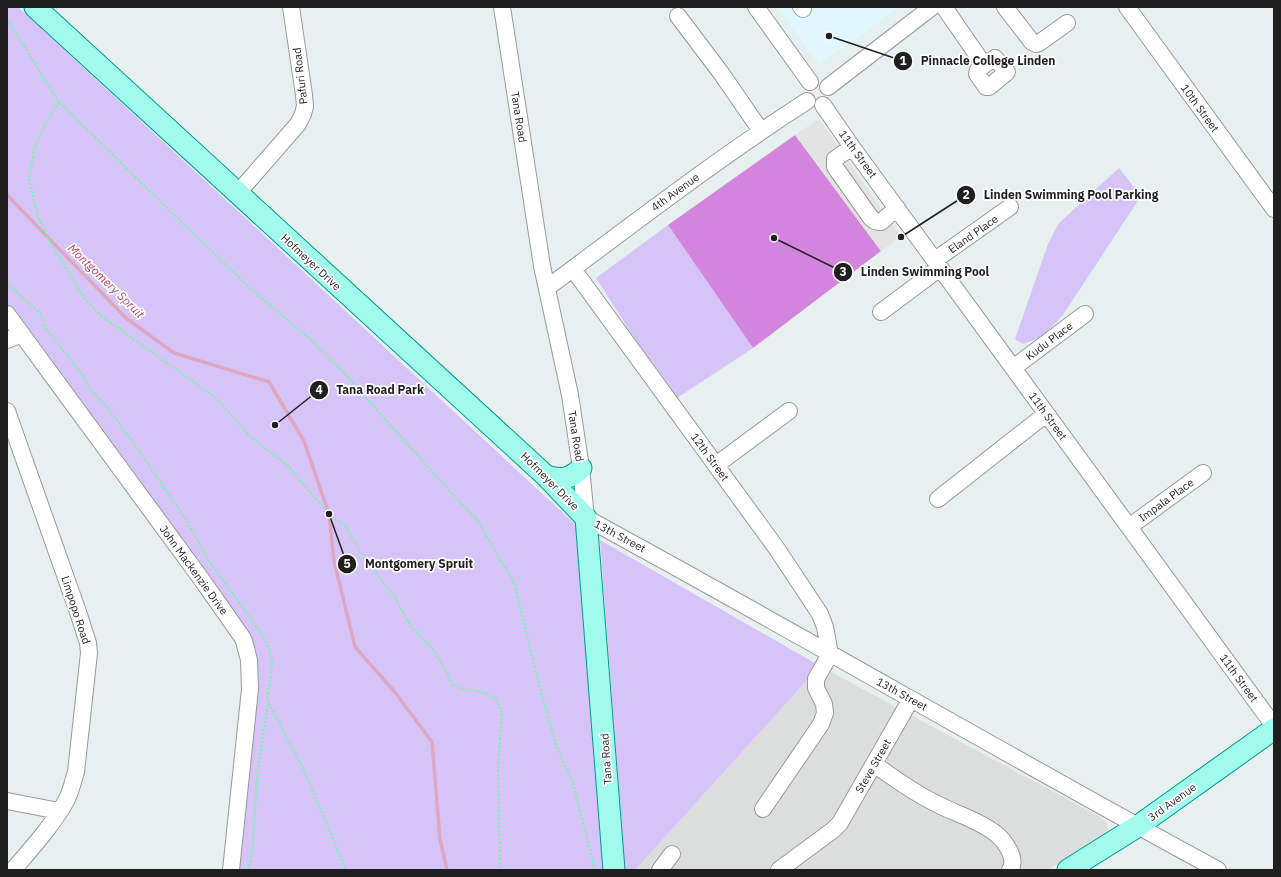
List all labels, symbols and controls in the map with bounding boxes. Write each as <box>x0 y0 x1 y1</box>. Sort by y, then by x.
street label: Pafuri Road <box>290 47 310 105</box>
callout: Pinnacle College Linden <box>893 49 1064 73</box>
text: 1 <box>899 53 907 68</box>
text: Pinnacle College Linden <box>921 53 1055 68</box>
street label: 10th Street <box>1178 81 1222 135</box>
street label: Tana Road <box>508 91 530 143</box>
street label: 11th Street <box>836 127 880 181</box>
street label: 4th Avenue <box>648 170 702 214</box>
callout: Linden Swimming Pool Parking <box>956 183 1166 207</box>
text: 2 <box>962 187 970 202</box>
text: Linden Swimming Pool Parking <box>984 187 1159 202</box>
street label: Eland Place <box>945 212 1001 256</box>
street label: Hofmeyer Drive <box>278 231 344 293</box>
water label: Montgomery Spruit <box>65 240 149 322</box>
callout: Linden Swimming Pool <box>833 260 997 284</box>
text: 3 <box>839 264 847 279</box>
text: Linden Swimming Pool <box>861 264 990 279</box>
street label: Kudu Place <box>1023 319 1075 363</box>
callout: Tana Road Park <box>309 378 432 402</box>
text: 4 <box>315 382 323 397</box>
text: Tana Road Park <box>336 382 424 397</box>
street label: 11th Street <box>1026 389 1070 443</box>
street label: Tana Road <box>565 410 587 462</box>
street label: 12th Street <box>688 430 732 484</box>
street label: Hofmeyer Drive <box>518 449 582 513</box>
street label: Impala Place <box>1136 475 1196 525</box>
street label: 13th Street <box>592 517 648 555</box>
street label: John Mackenzie Drive <box>157 523 231 617</box>
callout: Montgomery Spruit <box>337 552 481 576</box>
text: 5 <box>343 556 351 571</box>
text: Montgomery Spruit <box>365 556 473 571</box>
street label: Limpopo Road <box>58 574 94 646</box>
street label: 11th Street <box>1217 651 1261 705</box>
street label: 13th Street <box>874 674 930 714</box>
street label: Tana Road <box>597 733 615 785</box>
street label: Steve Street <box>852 736 894 796</box>
street label: 3rd Avenue <box>1145 780 1199 824</box>

